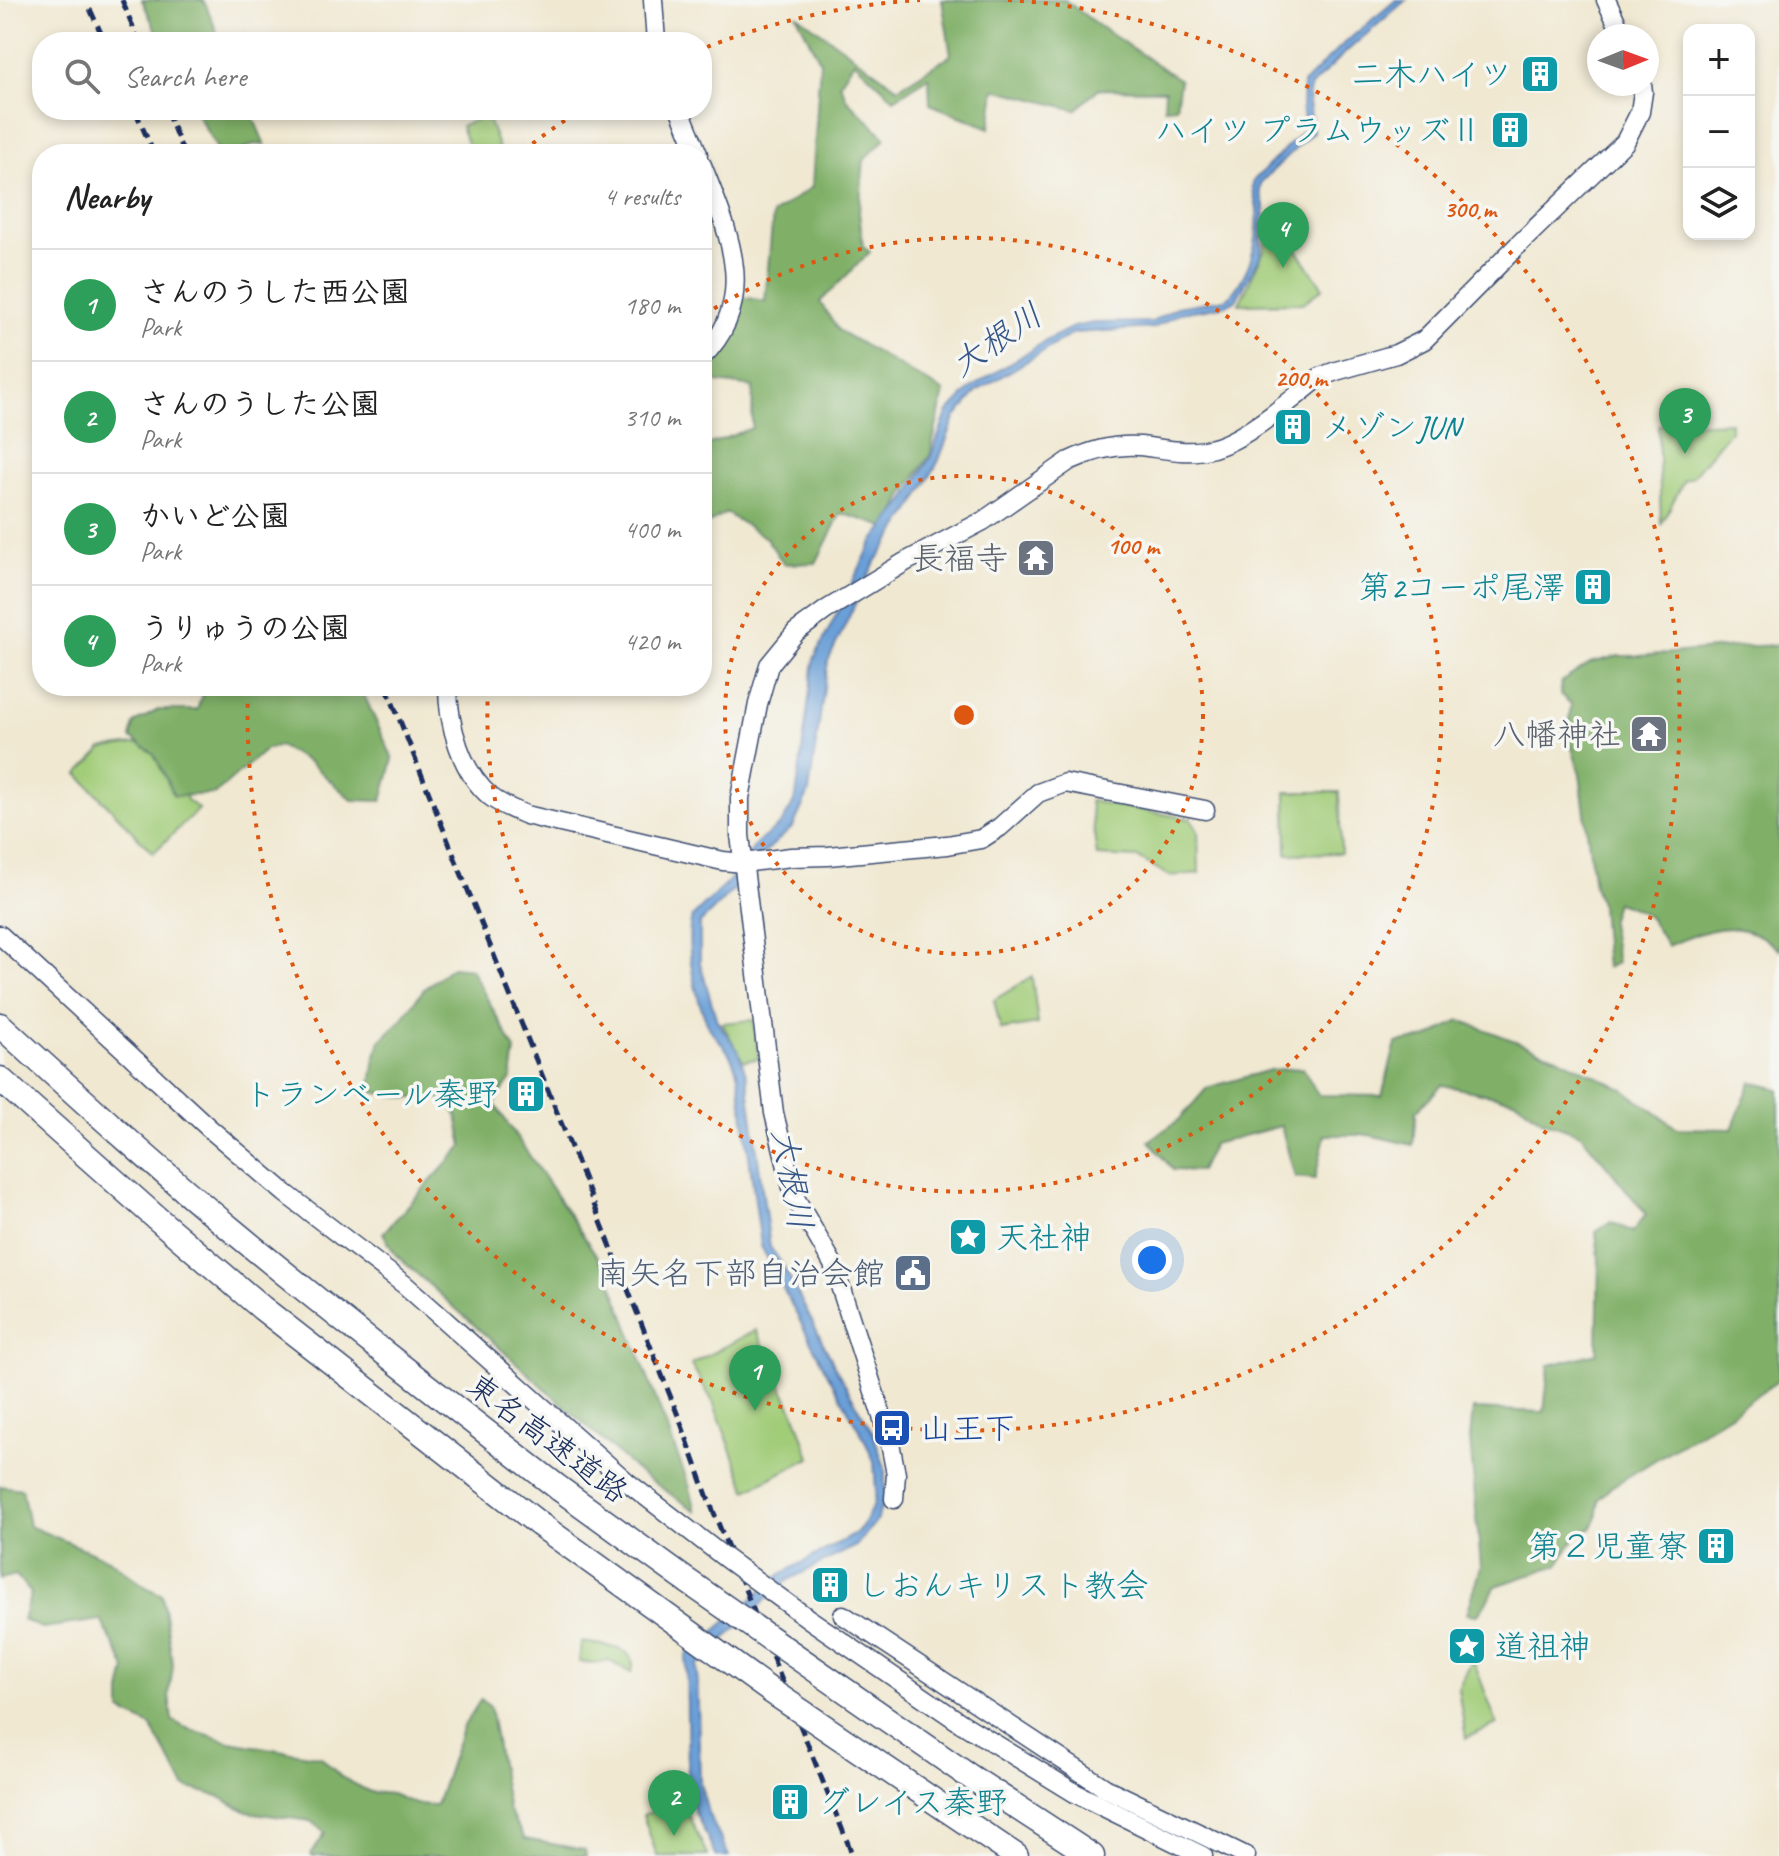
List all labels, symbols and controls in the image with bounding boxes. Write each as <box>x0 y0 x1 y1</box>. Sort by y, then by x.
north arrow <box>1587 24 1659 96</box>
map controls <box>1683 24 1755 240</box>
button: + <box>1683 24 1755 96</box>
search box <box>32 32 712 120</box>
building icon: 二木ハイツ <box>1519 53 1561 95</box>
icon: search <box>60 54 104 98</box>
place label: 二木ハイツ <box>1352 54 1512 95</box>
text: Search here <box>124 57 246 95</box>
button: − <box>1683 96 1755 168</box>
building icon: ハイツ プラムウッズⅡ <box>1489 109 1531 151</box>
place label: ハイツ プラムウッズⅡ <box>1155 110 1482 151</box>
button: layers <box>1683 168 1755 240</box>
text: Nearby <box>64 175 150 218</box>
text: 4 results <box>604 180 680 213</box>
text: 300 m <box>1444 194 1498 224</box>
pin: 4 <box>1257 202 1309 268</box>
text: さんのうした西公園 <box>140 273 410 311</box>
text: 1 <box>84 289 96 322</box>
text: 180 m <box>624 289 680 322</box>
water label: 大根川 <box>942 293 1051 386</box>
text: Park <box>140 311 181 344</box>
text: 200 m <box>1275 363 1329 393</box>
text: さんのうした公園 <box>140 385 380 423</box>
pin: 3 <box>1659 388 1711 454</box>
text: 2 <box>84 401 96 434</box>
text: 310 m <box>624 401 680 434</box>
building icon: メゾンJUN <box>1272 406 1314 448</box>
place label: メゾンJUN <box>1321 407 1465 448</box>
text: Park <box>140 423 181 456</box>
text: かいど公園 <box>140 497 290 535</box>
text: 3 <box>84 513 96 546</box>
text: 400 m <box>624 513 680 546</box>
text: 100 m <box>1107 531 1161 561</box>
text: Park <box>140 535 181 568</box>
temple icon: 長福寺 <box>1015 537 1057 579</box>
place label: 長福寺 <box>912 538 1008 579</box>
building icon: 第2コーポ尾澤 <box>1572 566 1614 608</box>
place label: 第2コーポ尾澤 <box>1359 567 1565 608</box>
text: うりゅうの公園 <box>140 609 350 647</box>
text: 4 <box>84 625 96 658</box>
text: 420 m <box>624 625 680 658</box>
text: Park <box>140 647 181 680</box>
centre of rings <box>950 701 978 729</box>
temple icon: 八幡神社 <box>1628 713 1670 755</box>
place label: 八幡神社 <box>1493 714 1621 755</box>
building icon: トランベール秦野 <box>505 1073 547 1115</box>
place label: トランベール秦野 <box>244 1074 498 1115</box>
water label: 大根川 <box>762 1125 823 1233</box>
place icon: 天社神 <box>947 1216 989 1258</box>
place label: 天社神 <box>996 1217 1092 1258</box>
your location <box>1132 1240 1172 1280</box>
public building icon: 南矢名下部自治会館 <box>892 1252 934 1294</box>
place label: 南矢名下部自治会館 <box>597 1253 885 1294</box>
pin: 1 <box>729 1345 781 1411</box>
street label: 東名高速道路 <box>459 1364 637 1513</box>
bus stop icon: 山王下 <box>871 1407 913 1449</box>
place label: 山王下 <box>920 1408 1016 1449</box>
building icon: 第２児童寮 <box>1695 1525 1737 1567</box>
place label: 第２児童寮 <box>1528 1526 1688 1567</box>
building icon: しおんキリスト教会 <box>809 1564 851 1606</box>
place label: しおんキリスト教会 <box>858 1565 1149 1606</box>
place icon: 道祖神 <box>1446 1625 1488 1667</box>
place label: 道祖神 <box>1495 1626 1591 1667</box>
pin: 2 <box>648 1770 700 1836</box>
building icon: グレイス秦野 <box>769 1781 811 1823</box>
place label: グレイス秦野 <box>818 1782 1007 1823</box>

